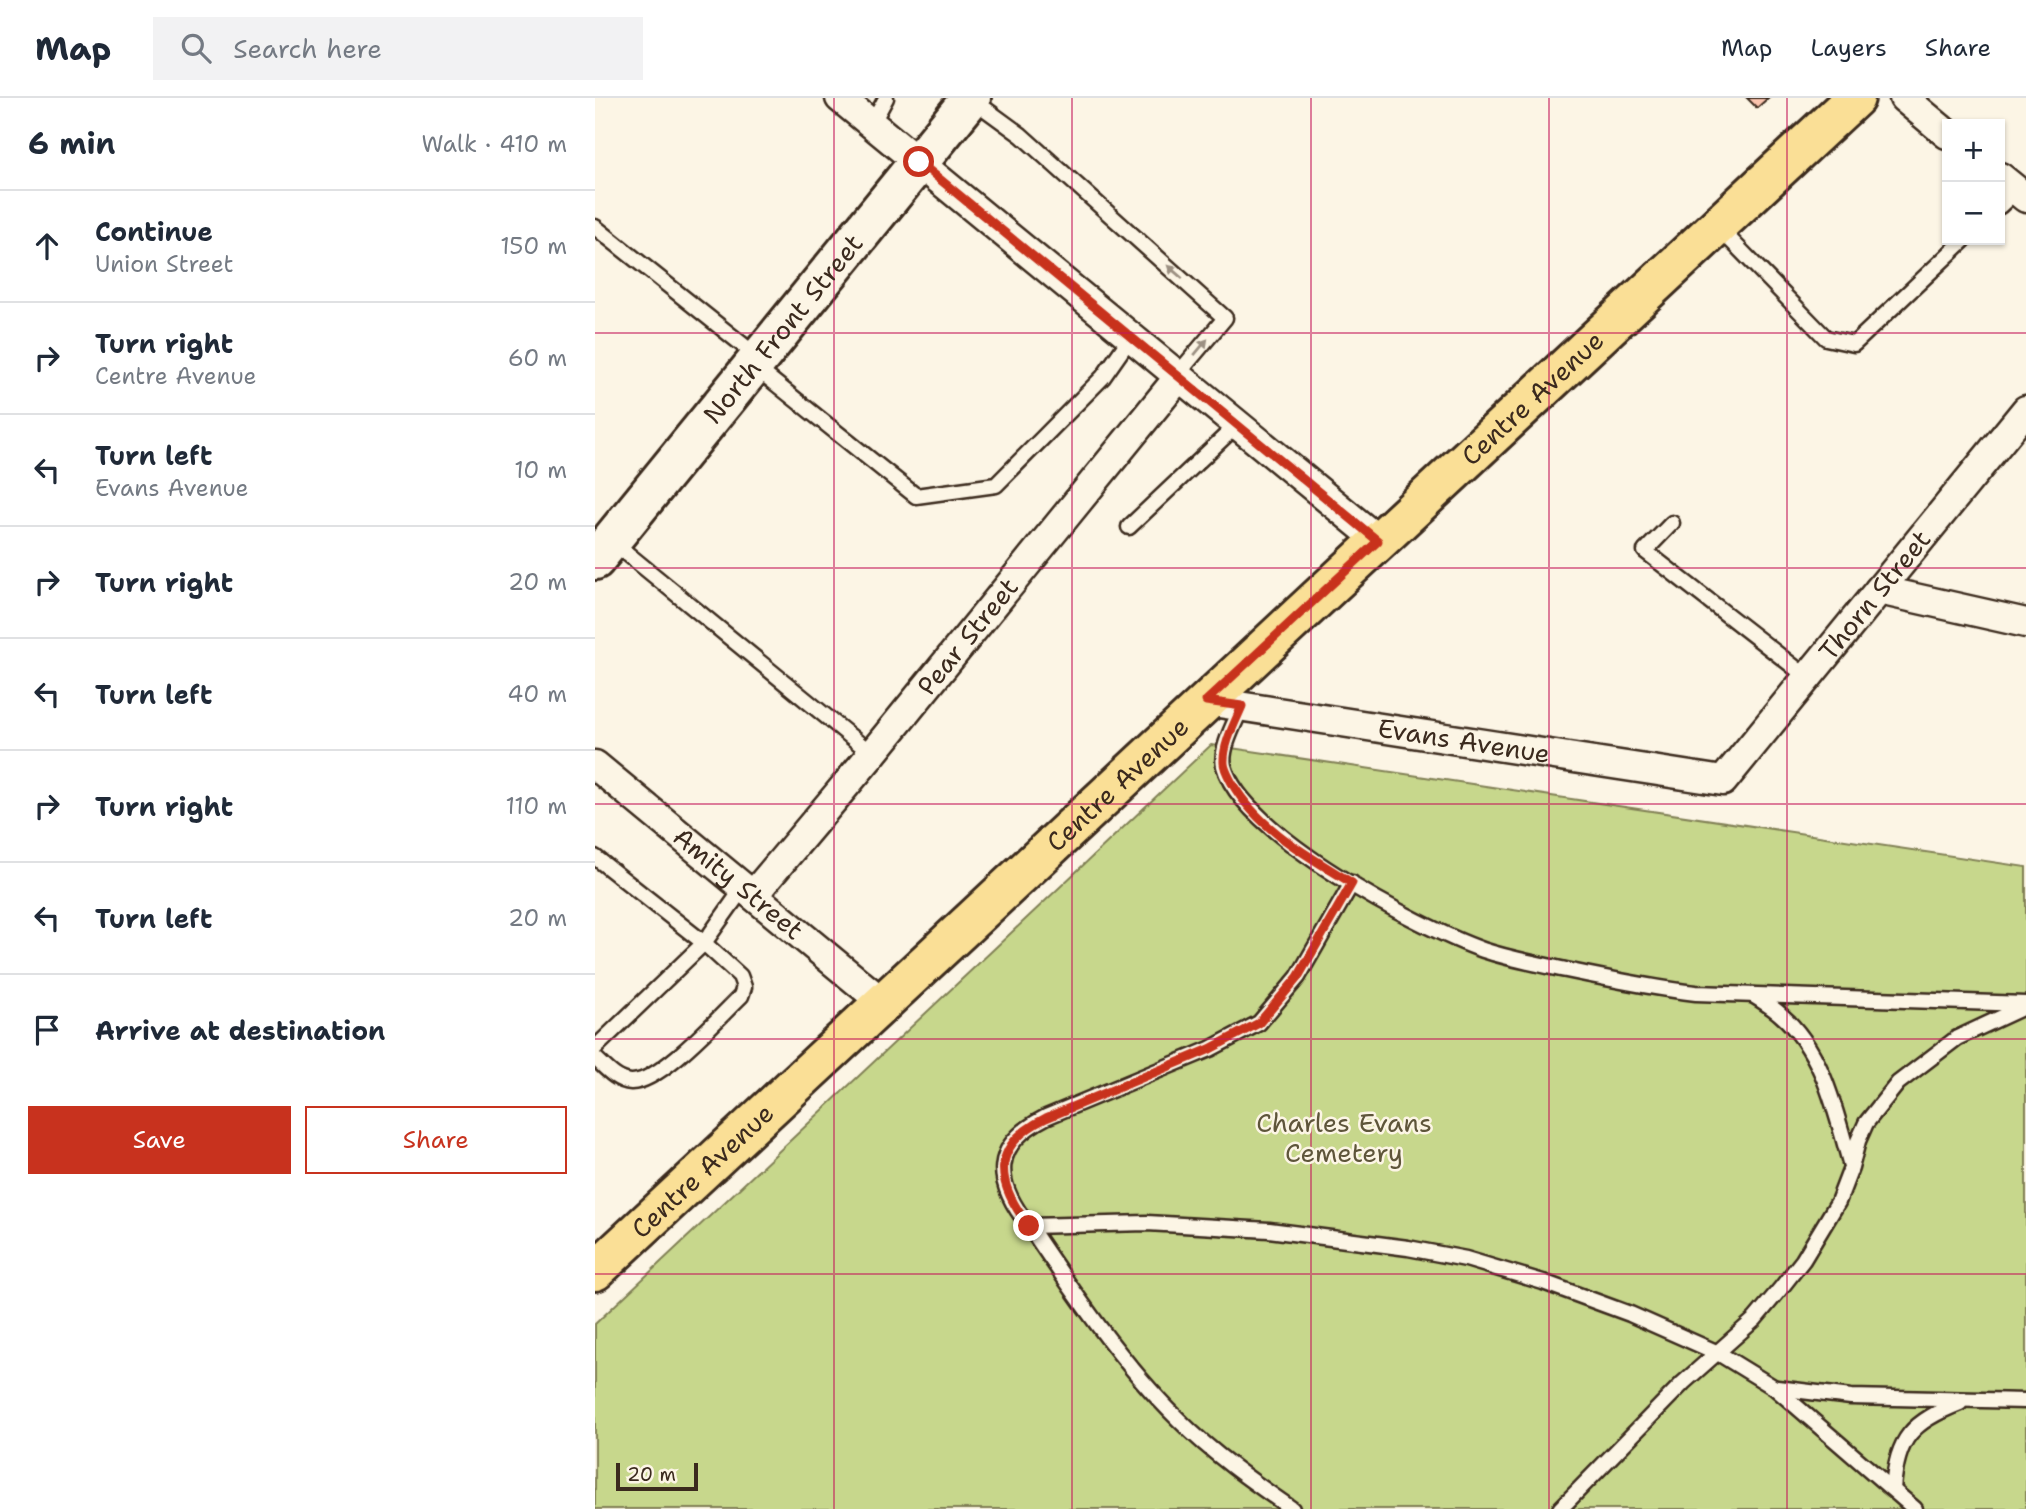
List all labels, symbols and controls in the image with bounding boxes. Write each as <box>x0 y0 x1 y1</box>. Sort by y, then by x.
search box <box>153 17 643 80</box>
text: Map <box>35 26 111 71</box>
icon: search <box>177 29 215 67</box>
text: Search here <box>233 31 382 66</box>
text: Map <box>1721 32 1772 64</box>
text: Layers <box>1810 32 1887 64</box>
text: Share <box>1925 32 1991 64</box>
map controls <box>1942 119 2005 245</box>
button: + <box>1942 119 2005 182</box>
text: 6 min <box>28 123 115 164</box>
text: Walk · 410 m <box>422 129 567 159</box>
route start <box>903 146 934 177</box>
button: − <box>1942 182 2005 245</box>
text: Continue <box>95 214 213 249</box>
street label: North Front Street <box>695 226 870 431</box>
icon: ahead <box>28 227 66 265</box>
text: 150 m <box>500 231 567 261</box>
text: Union Street <box>95 249 234 279</box>
one-way arrow <box>1166 264 1184 280</box>
street label: Centre Avenue <box>1453 323 1611 473</box>
text: Turn right <box>95 326 233 361</box>
one-way arrow <box>1193 338 1208 355</box>
icon: right <box>28 339 66 377</box>
text: 60 m <box>508 343 567 373</box>
text: Centre Avenue <box>95 361 257 391</box>
text: Turn left <box>95 438 212 473</box>
icon: left <box>28 451 66 489</box>
text: 10 m <box>514 455 567 485</box>
text: Evans Avenue <box>95 473 249 503</box>
street label: Thorn Street <box>1811 522 1938 668</box>
icon: right <box>28 563 66 601</box>
text: Turn right <box>95 565 233 600</box>
text: 20 m <box>508 567 567 597</box>
street label: Pear Street <box>909 570 1026 702</box>
icon: left <box>28 675 66 713</box>
text: Turn left <box>95 677 212 712</box>
text: 40 m <box>507 679 567 709</box>
street label: Centre Avenue <box>1038 709 1196 859</box>
street label: Evans Avenue <box>1375 710 1553 771</box>
icon: right <box>28 787 66 825</box>
text: Turn right <box>95 789 233 824</box>
text: 110 m <box>505 791 567 821</box>
street label: Amity Street <box>666 819 811 947</box>
icon: left <box>28 899 66 937</box>
text: Turn left <box>95 901 212 936</box>
text: 20 m <box>508 903 567 933</box>
icon: arrive <box>28 1011 66 1049</box>
text: Arrive at destination <box>95 1013 385 1048</box>
street label: Centre Avenue <box>623 1095 781 1246</box>
park label: Charles Evans Cemetery <box>1256 1105 1432 1170</box>
button: Save <box>28 1106 291 1174</box>
button: Share <box>305 1106 567 1174</box>
route end <box>1013 1210 1044 1241</box>
scale bar <box>616 1460 698 1492</box>
text: 20 m <box>627 1462 676 1487</box>

